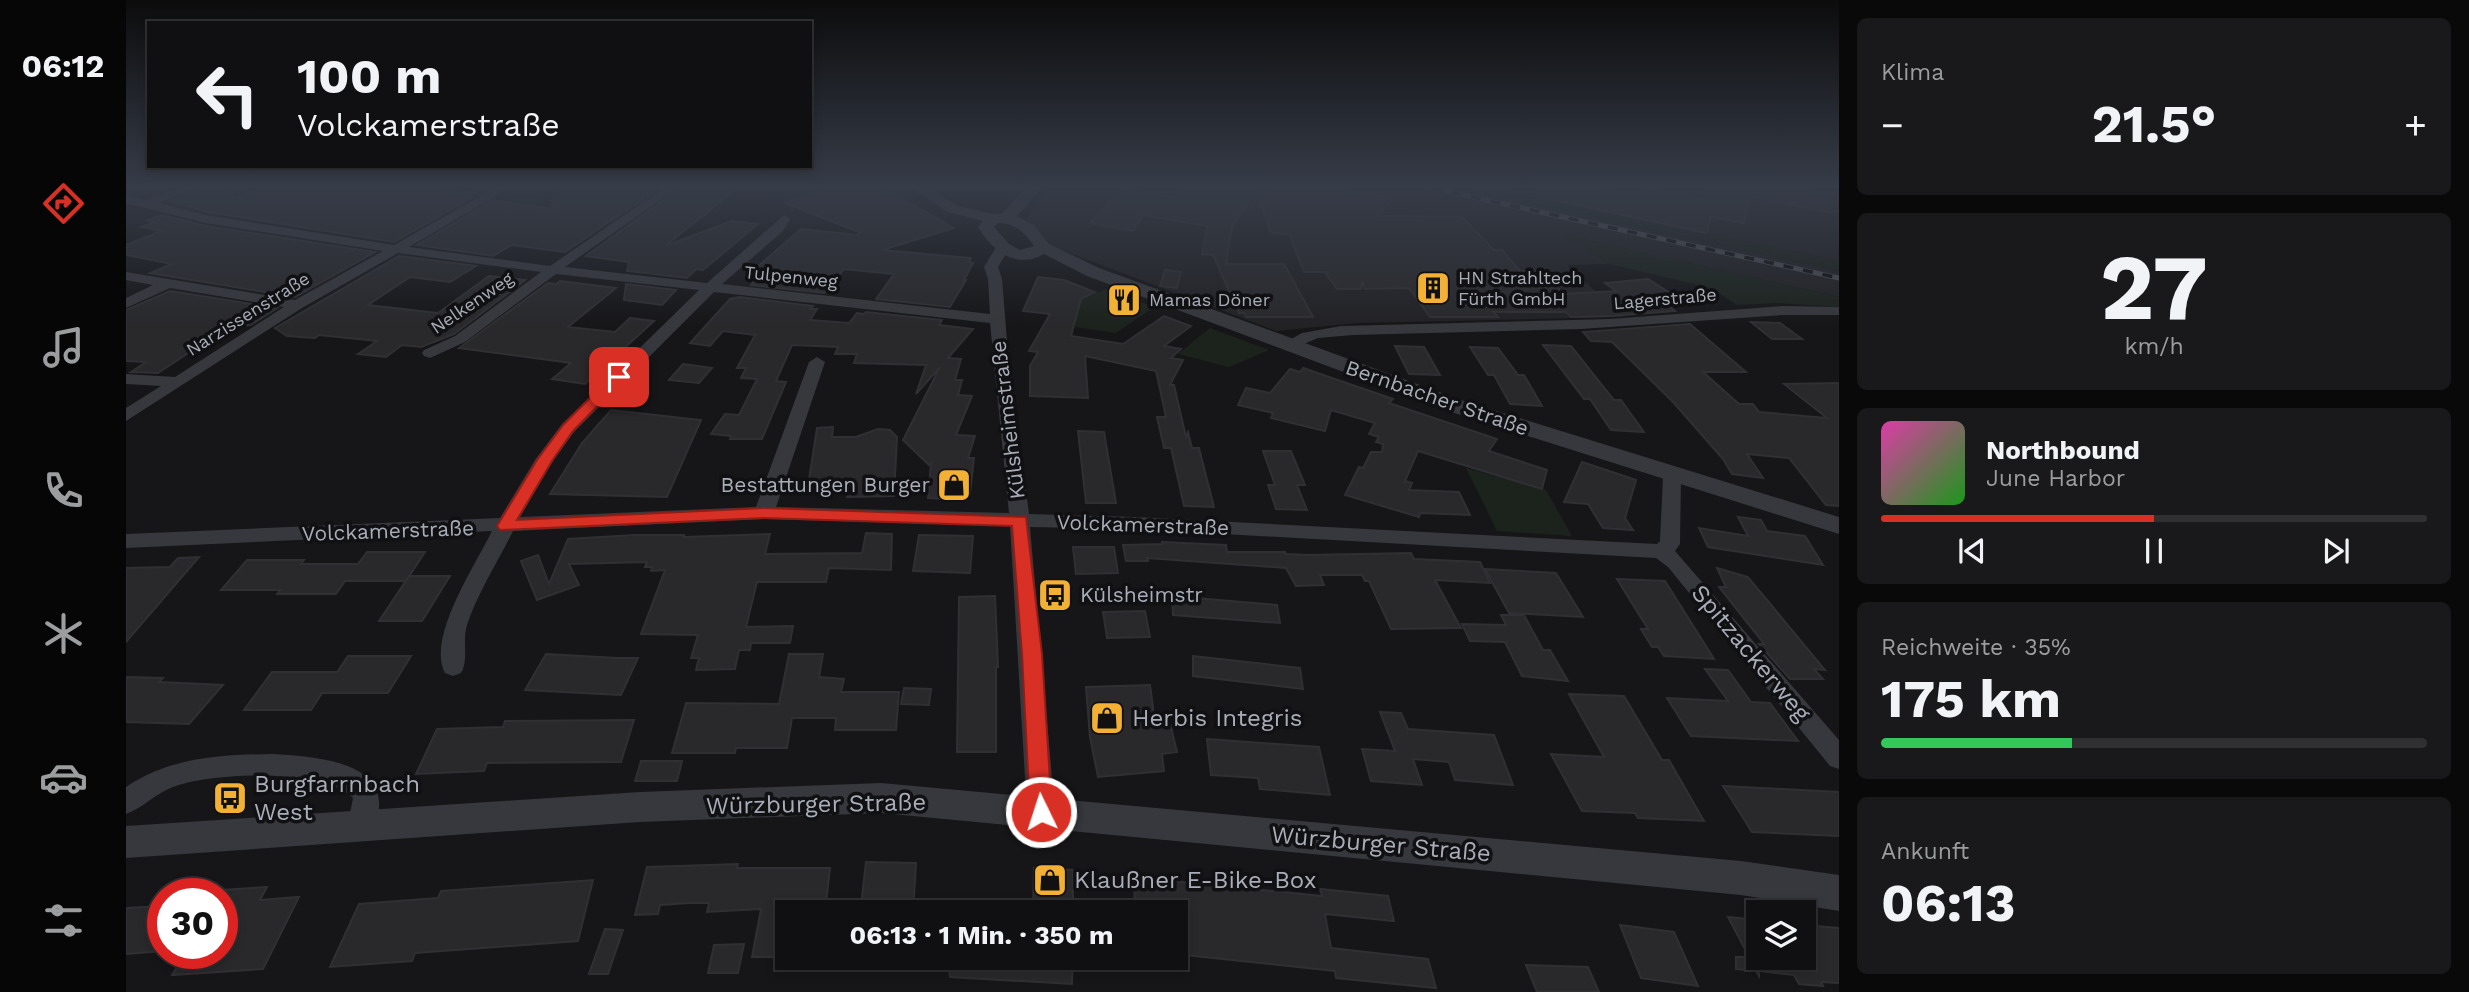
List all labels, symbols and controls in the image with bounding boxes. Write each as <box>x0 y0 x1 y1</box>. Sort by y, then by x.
text: 06:12 <box>22 47 104 85</box>
text: 100 m <box>297 47 441 105</box>
icon: left <box>182 49 273 140</box>
text: Klima <box>1881 59 1944 86</box>
text: 21.5° <box>2092 94 2216 155</box>
text: − <box>1881 103 1904 147</box>
text: + <box>2404 103 2427 147</box>
text: Volckamerstraße <box>297 106 560 144</box>
icon: directions <box>39 179 88 228</box>
text: 27 <box>2100 234 2208 341</box>
street label: Tulpenweg <box>743 261 839 292</box>
street label: Narzissenstraße <box>182 267 313 360</box>
street label: Nelkenweg <box>426 267 517 338</box>
place label: HN Strahltech Fürth GmbH <box>1458 267 1582 309</box>
building icon: HN Strahltech Fürth GmbH <box>1414 269 1452 307</box>
restaurant icon: Mamas Döner <box>1105 281 1143 319</box>
street label: Lagerstraße <box>1612 284 1718 313</box>
place label: Mamas Döner <box>1149 289 1270 310</box>
icon: music <box>39 323 88 372</box>
text: km/h <box>2124 333 2184 360</box>
street label: Külsheimstraße <box>985 339 1030 501</box>
pin <box>589 347 649 407</box>
street label: Bernbacher Straße <box>1342 354 1532 441</box>
icon: arrive <box>600 358 638 396</box>
text: Northbound <box>1986 435 2140 465</box>
text: June Harbor <box>1986 465 2125 492</box>
icon: phone <box>39 466 88 515</box>
shop icon: Bestattungen Burger <box>935 466 973 504</box>
place label: Bestattungen Burger <box>721 472 930 497</box>
street label: Volckamerstraße <box>1056 509 1230 540</box>
street label: Volckamerstraße <box>301 515 475 546</box>
icon: previous <box>1953 532 1991 570</box>
icon: pause <box>2135 532 2173 570</box>
icon: next <box>2317 532 2355 570</box>
bus stop icon: Külsheimstr <box>1036 576 1074 614</box>
street label: Spitzackerweg <box>1686 579 1816 727</box>
place label: Külsheimstr <box>1080 582 1203 607</box>
icon: climate <box>39 609 88 658</box>
text: Reichweite · 35% <box>1881 634 2071 661</box>
text: 175 km <box>1881 669 2061 730</box>
shop icon: Herbis Integris <box>1088 699 1126 737</box>
place label: Herbis Integris <box>1132 704 1303 732</box>
icon: car <box>39 753 88 802</box>
place label: Burgfarrnbach West <box>254 770 420 826</box>
position arrow <box>1004 775 1078 849</box>
bus stop icon: Burgfarrnbach West <box>211 779 249 817</box>
street label: Würzburger Straße <box>706 788 926 820</box>
street label: Würzburger Straße <box>1270 820 1492 868</box>
text: Ankunft <box>1881 838 1969 865</box>
shop icon: Klaußner E-Bike-Box <box>1031 861 1069 899</box>
place label: Klaußner E-Bike-Box <box>1074 866 1317 894</box>
text: 06:13 <box>1881 873 2015 934</box>
speed limit sign: 30 <box>147 878 238 969</box>
icon: filters <box>39 896 88 945</box>
map controls <box>1746 900 1816 970</box>
button: layers <box>1746 900 1816 970</box>
text: 06:13 · 1 Min. · 350 m <box>850 920 1113 950</box>

